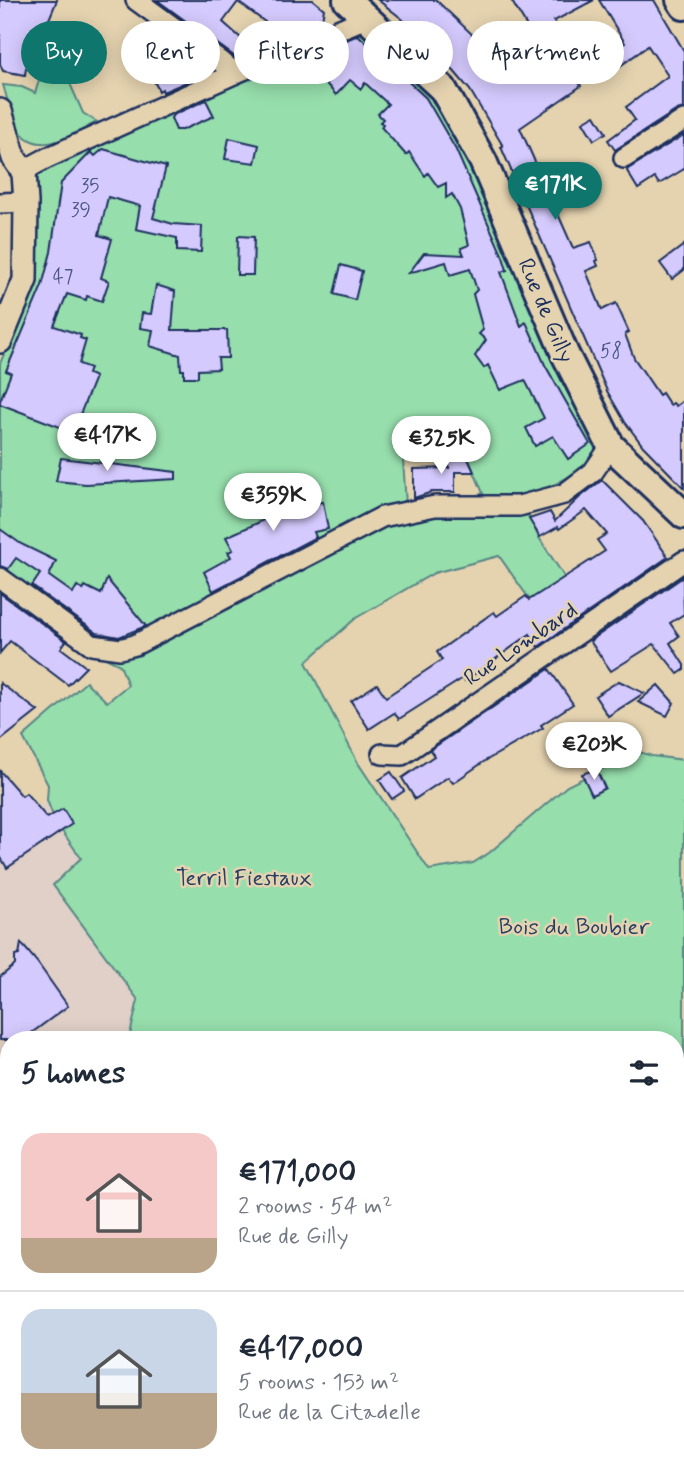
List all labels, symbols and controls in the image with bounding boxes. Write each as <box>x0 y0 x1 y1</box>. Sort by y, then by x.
chip: Buy <box>21 21 107 84</box>
chip: Rent <box>121 21 220 84</box>
chip: Filters <box>234 21 349 84</box>
chip: New <box>363 21 453 84</box>
chip: Apartment <box>467 21 624 84</box>
pin: €171K <box>506 162 604 222</box>
text: €171K <box>524 170 586 200</box>
house number: 35 <box>81 174 99 199</box>
house number: 39 <box>71 198 91 223</box>
street label: Rue de Gilly <box>510 254 581 367</box>
house number: 47 <box>53 265 73 290</box>
house number: 58 <box>600 339 622 364</box>
pin: €417K <box>58 414 156 473</box>
pin: €325K <box>392 416 490 476</box>
text: €417K <box>73 421 141 451</box>
text: €325K <box>408 424 474 454</box>
pin: €359K <box>224 474 322 533</box>
text: €359K <box>240 481 306 511</box>
street label: Rue Lombard <box>459 596 584 694</box>
pin: €203K <box>545 722 643 782</box>
text: €203K <box>561 730 627 760</box>
park label: Terril Fiestaux <box>176 864 312 894</box>
park label: Bois du Boubier <box>499 913 650 943</box>
text: 5 homes <box>21 1054 126 1093</box>
icon: filters <box>625 1054 663 1092</box>
text: €171,000 <box>238 1153 356 1192</box>
icon: home <box>77 1161 161 1245</box>
text: 2 rooms · 54 m² <box>238 1192 392 1222</box>
text: Rue de Gilly <box>238 1222 348 1252</box>
text: €417,000 <box>238 1329 363 1368</box>
icon: home <box>77 1337 161 1421</box>
text: 5 rooms · 153 m² <box>238 1368 399 1398</box>
text: Rue de la Citadelle <box>238 1398 421 1428</box>

